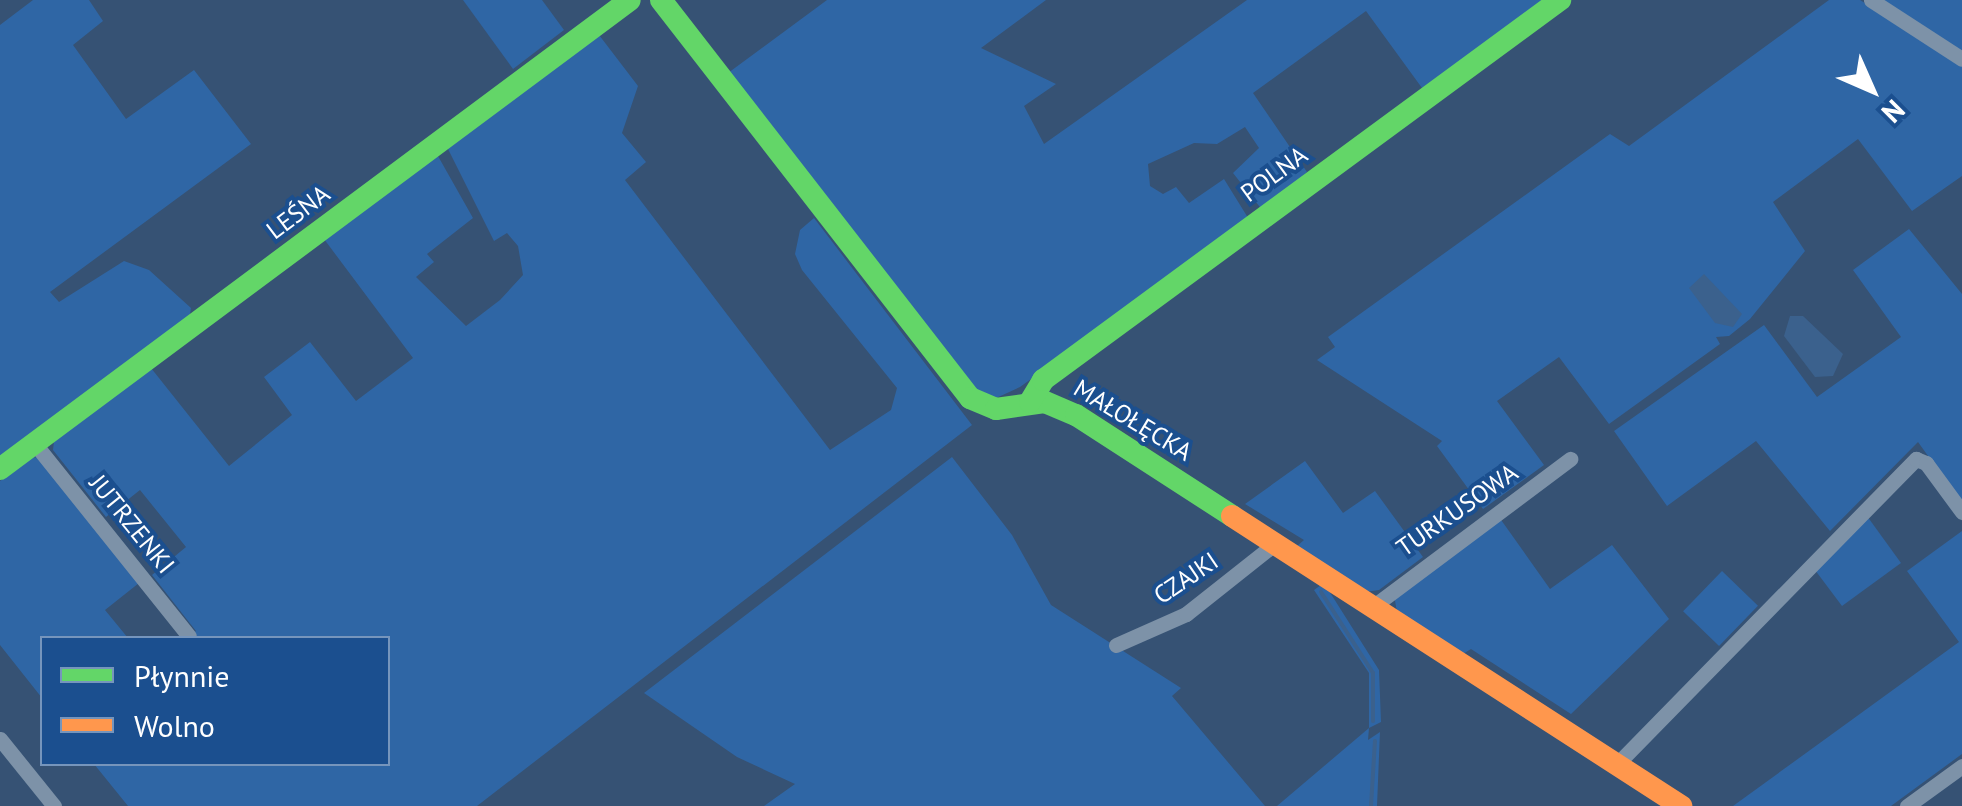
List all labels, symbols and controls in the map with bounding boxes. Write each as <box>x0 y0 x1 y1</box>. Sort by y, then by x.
north arrow <box>1822 40 1922 140</box>
text: N <box>1874 92 1913 131</box>
street label: POLNA <box>1235 140 1313 208</box>
street label: LEŚNA <box>261 179 335 245</box>
street label: MAŁOŁĘCKA <box>1068 373 1198 467</box>
street label: TURKUSOWA <box>1391 457 1523 563</box>
street label: JUTRZENKI <box>83 469 181 579</box>
street label: CZAJKI <box>1148 546 1224 610</box>
legend <box>40 636 390 766</box>
text: Płynnie <box>134 656 230 695</box>
text: Wolno <box>134 706 215 745</box>

